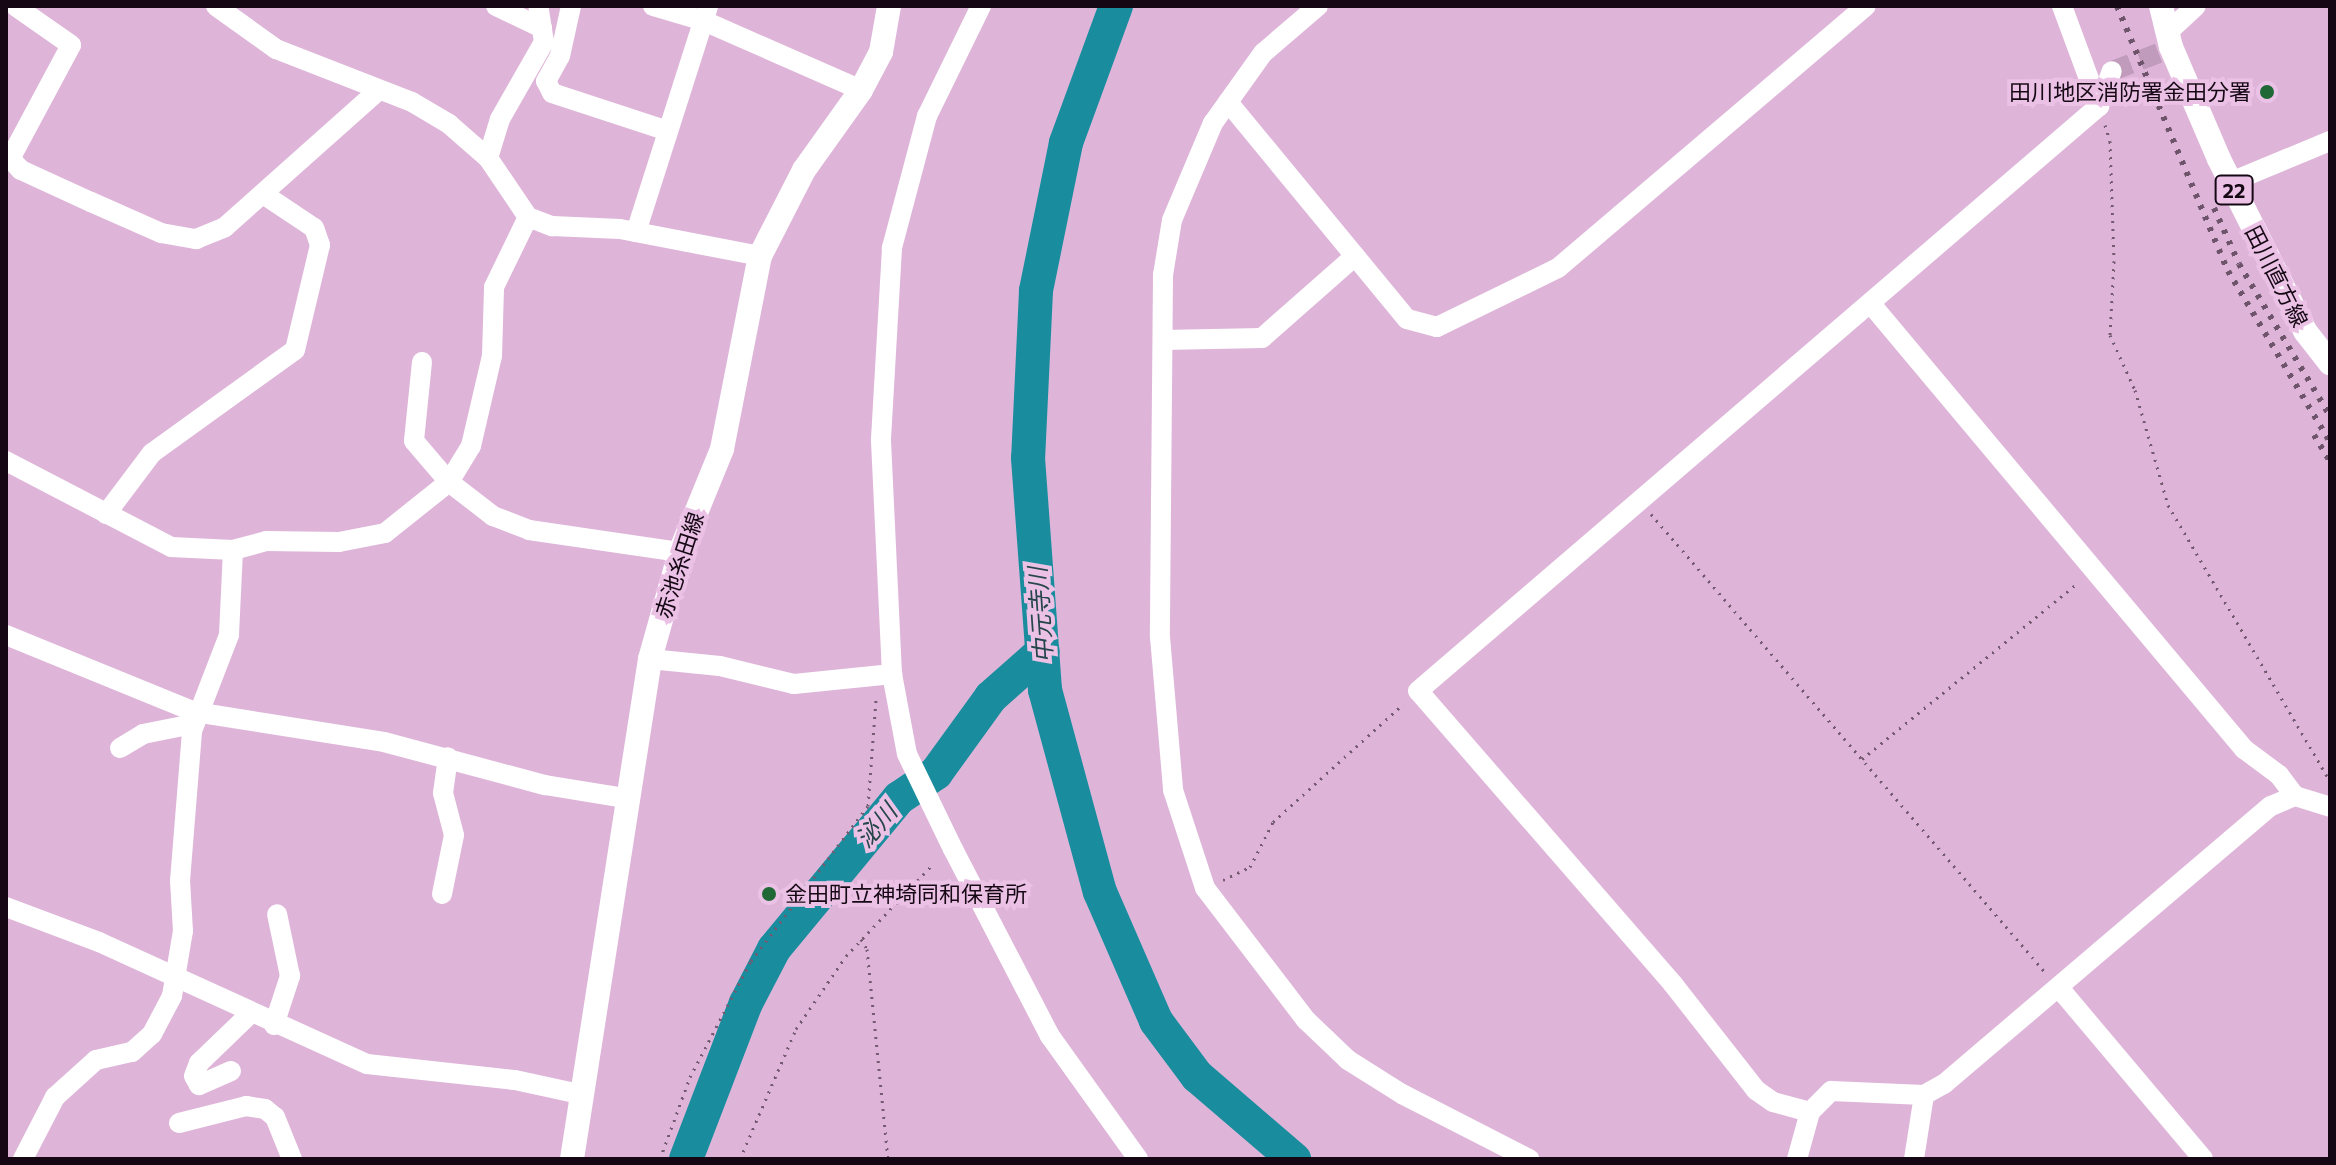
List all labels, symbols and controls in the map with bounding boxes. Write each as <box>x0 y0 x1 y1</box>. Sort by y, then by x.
place label: 田川地区消防署金田分署 <box>2009 79 2251 105</box>
marker: 田川地区消防署金田分署 <box>2258 83 2276 101</box>
road number: 22 <box>2214 174 2254 206</box>
street label: 田川直方線 <box>2240 221 2314 331</box>
street label: 赤池糸田線 <box>649 509 709 621</box>
water label: 中元寺川 <box>1022 566 1058 664</box>
water label: 泌川 <box>850 797 902 853</box>
place label: 金田町立神埼同和保育所 <box>785 881 1027 907</box>
marker: 金田町立神埼同和保育所 <box>760 885 778 903</box>

